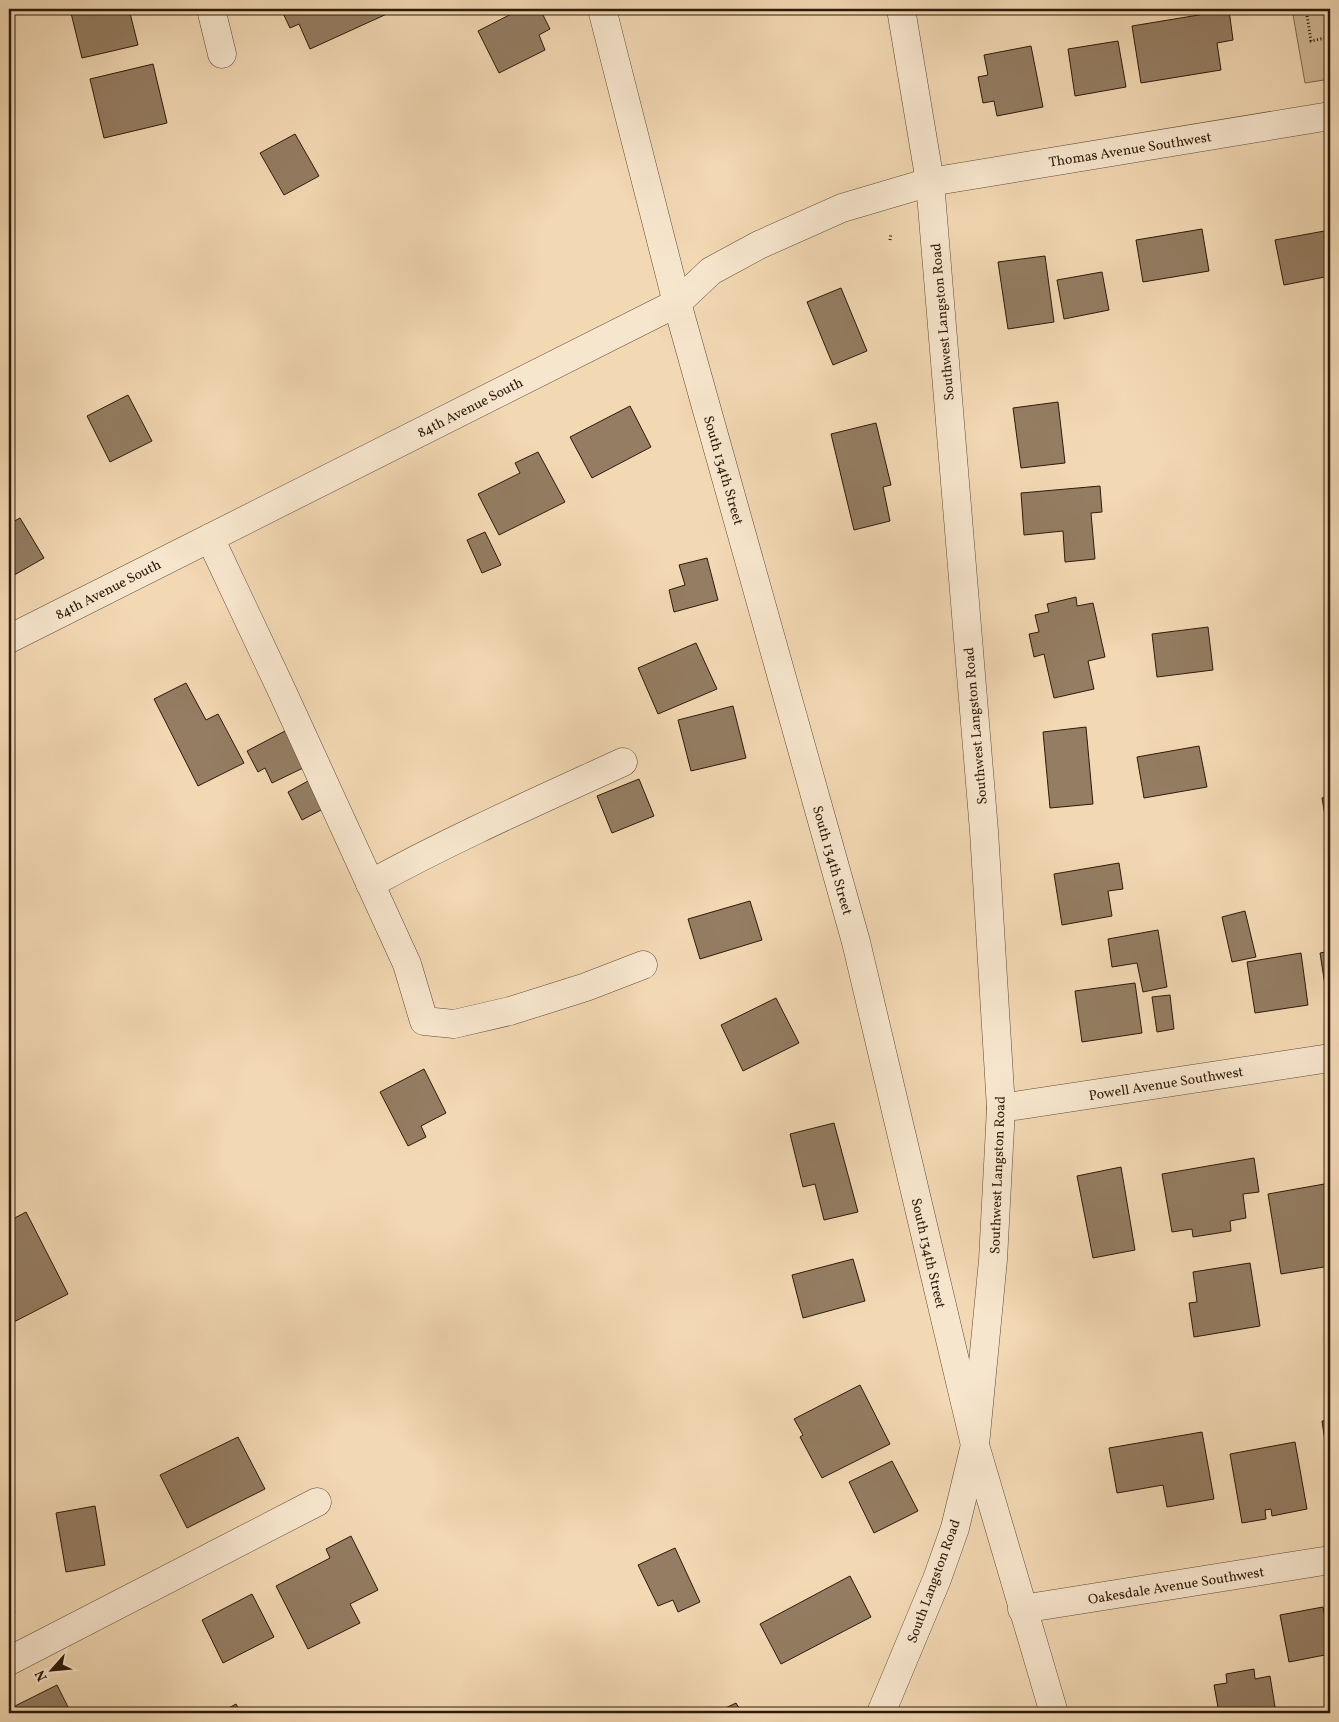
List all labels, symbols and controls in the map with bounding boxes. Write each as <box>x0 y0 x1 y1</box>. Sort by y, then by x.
street label: Thomas Avenue Southwest <box>1048 128 1213 173</box>
street label: Southwest Langston Road <box>927 242 960 401</box>
street label: 84th Avenue South <box>415 374 527 443</box>
street label: South 134th Street <box>698 414 747 527</box>
street label: 84th Avenue South <box>53 556 165 625</box>
street label: Southwest Langston Road <box>960 646 993 805</box>
street label: South 134th Street <box>807 804 856 917</box>
street label: Powell Avenue Southwest <box>1088 1063 1245 1106</box>
street label: Southwest Langston Road <box>986 1096 1011 1254</box>
street label: South 134th Street <box>906 1196 950 1311</box>
street label: South Langston Road <box>903 1517 966 1646</box>
street label: Oakesdale Avenue Southwest <box>1087 1563 1266 1610</box>
north arrow <box>28 1644 78 1694</box>
text: N <box>31 1666 53 1684</box>

